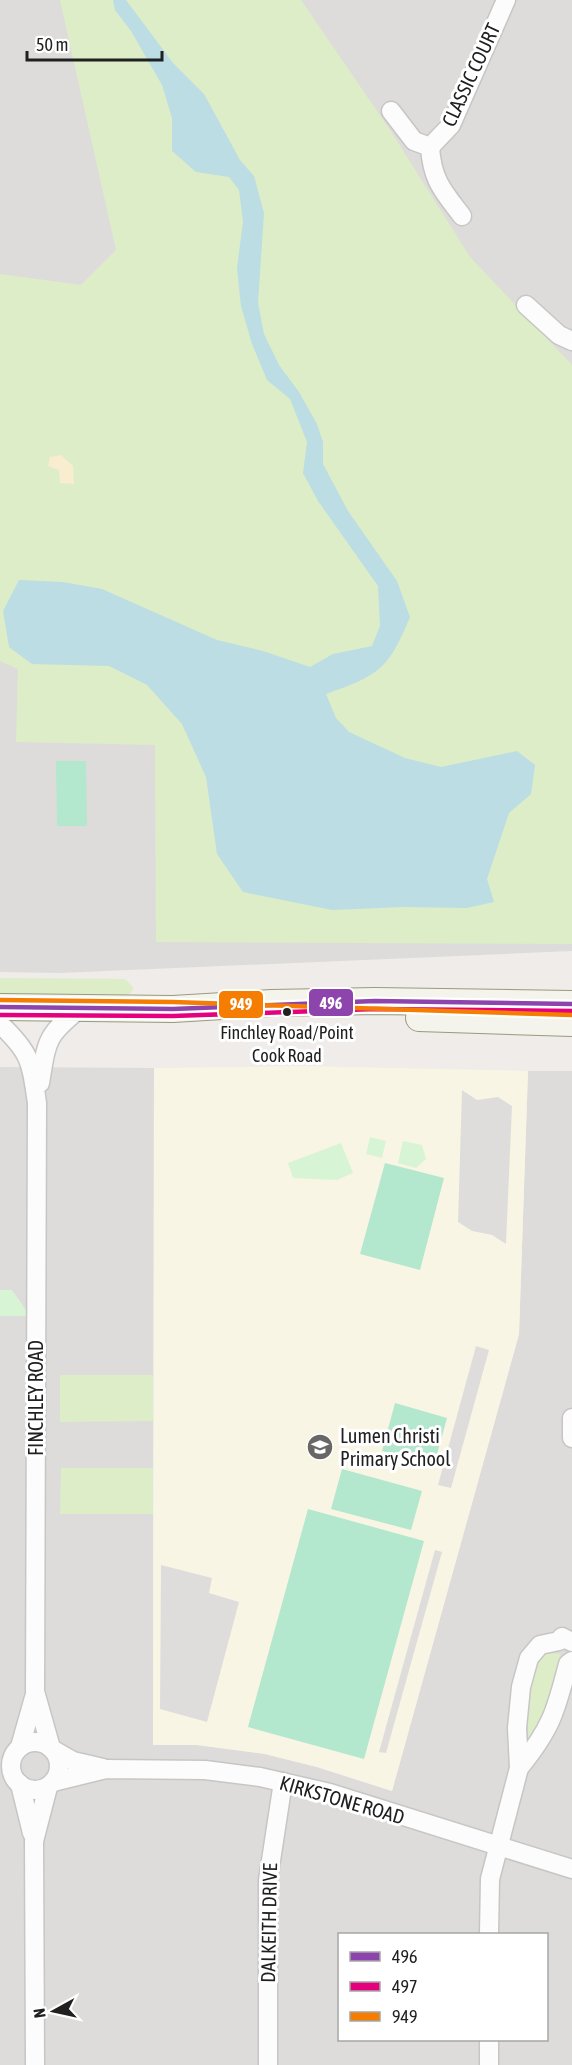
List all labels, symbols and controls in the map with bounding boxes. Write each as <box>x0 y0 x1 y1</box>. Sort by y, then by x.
street label: CLASSIC COURT <box>437 19 505 130</box>
scale bar <box>27 24 162 62</box>
text: 50 m <box>36 34 68 55</box>
line badge: 496 <box>308 988 354 1017</box>
line badge: 949 <box>218 990 264 1019</box>
text: 496 <box>319 994 343 1012</box>
text: 949 <box>230 995 253 1013</box>
marker: Finchley Road/Point Cook Road <box>281 1006 293 1018</box>
place label: Finchley Road/Point Cook Road <box>220 1022 354 1066</box>
street label: FINCHLEY ROAD <box>24 1340 47 1456</box>
place label: Lumen Christi Primary School <box>340 1424 451 1470</box>
school or university icon: Lumen Christi Primary School <box>305 1432 335 1462</box>
street label: KIRKSTONE ROAD <box>277 1771 407 1828</box>
street label: DALKEITH DRIVE <box>256 1862 281 1983</box>
legend <box>338 1933 548 2041</box>
text: 496 <box>392 1946 417 1967</box>
text: 497 <box>392 1976 417 1997</box>
north arrow <box>24 1981 84 2041</box>
text: 949 <box>392 2006 417 2027</box>
text: N <box>30 2007 49 2019</box>

